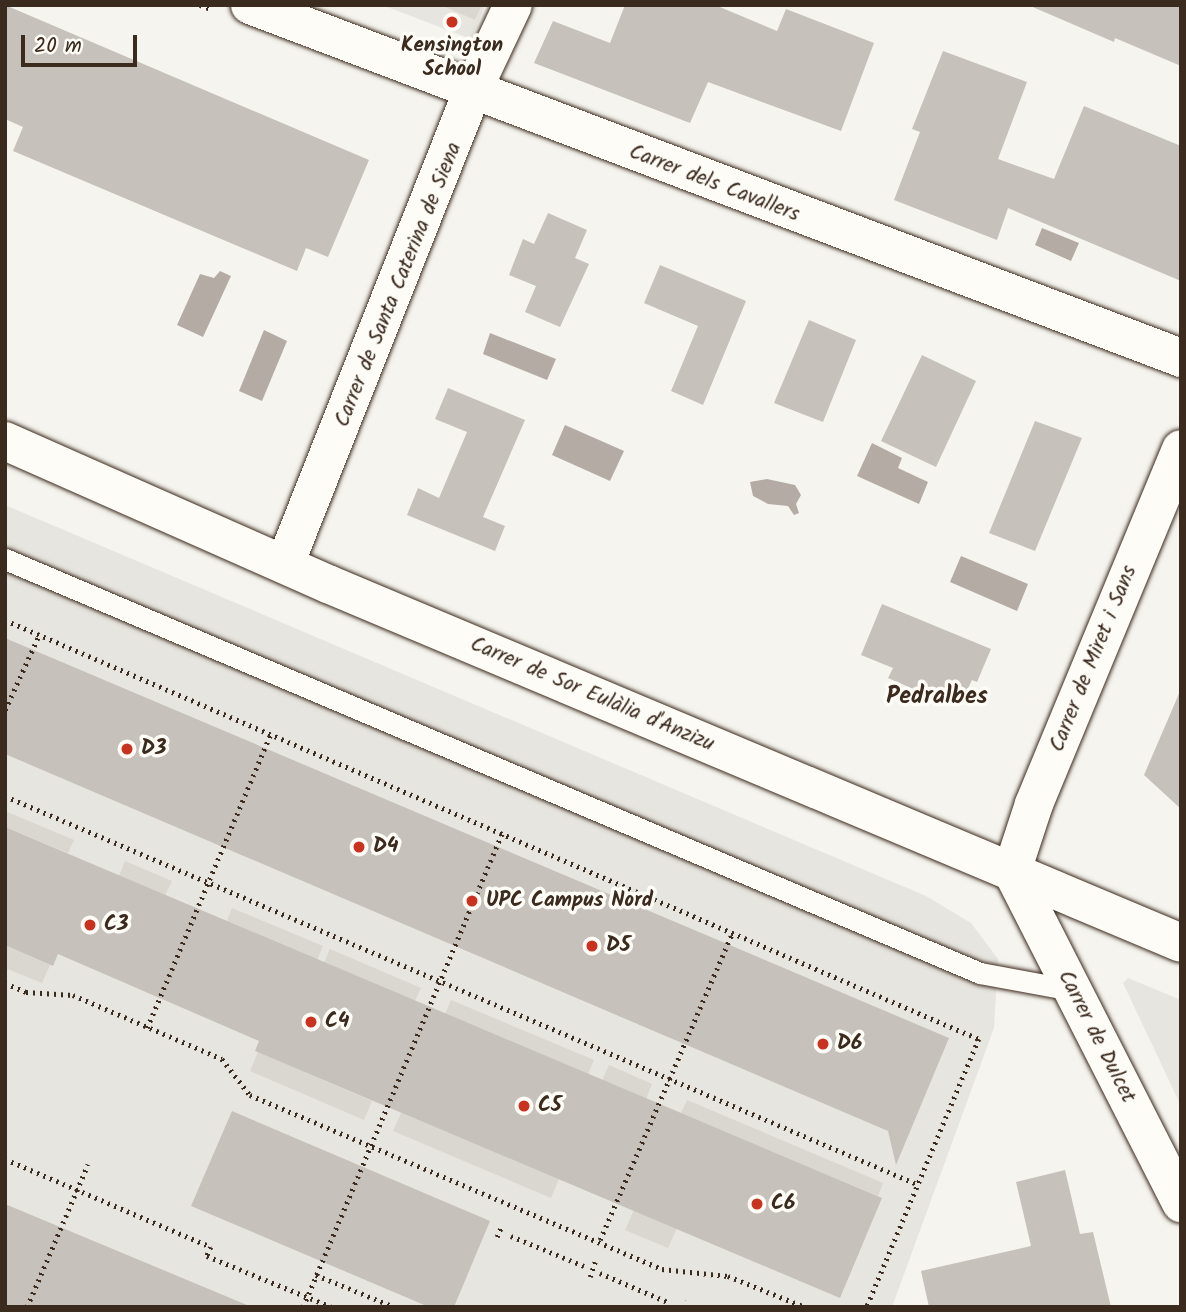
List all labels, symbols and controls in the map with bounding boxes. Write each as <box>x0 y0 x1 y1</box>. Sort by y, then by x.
marker: Kensington School <box>444 14 460 30</box>
scale bar <box>24 21 140 65</box>
text: 20 m <box>34 30 82 63</box>
place label: Kensington School <box>401 33 503 83</box>
street label: Carrer de Santa Caterina de Siena <box>330 139 468 431</box>
street label: Carrer dels Cavallers <box>625 140 803 228</box>
street label: Carrer de Miret i Sans <box>1045 562 1143 756</box>
street label: Carrer de Sor Eulàlia d'Anzizu <box>466 632 718 758</box>
district label: Pedralbes <box>886 683 988 711</box>
place label: D3 <box>141 736 166 762</box>
marker: D3 <box>119 741 135 757</box>
place label: D4 <box>373 834 398 860</box>
marker: D4 <box>351 839 367 855</box>
place label: UPC Campus Nord <box>486 888 653 914</box>
marker: UPC Campus Nord <box>464 893 480 909</box>
place label: C3 <box>104 912 128 938</box>
marker: C3 <box>82 917 98 933</box>
place label: D5 <box>606 933 631 959</box>
marker: D5 <box>584 938 600 954</box>
street label: Carrer de Dulcet <box>1052 967 1140 1107</box>
place label: C4 <box>325 1009 349 1035</box>
marker: C4 <box>303 1014 319 1030</box>
place label: D6 <box>837 1031 862 1057</box>
marker: D6 <box>815 1036 831 1052</box>
place label: C5 <box>538 1093 562 1119</box>
marker: C5 <box>516 1098 532 1114</box>
place label: C6 <box>771 1191 795 1217</box>
marker: C6 <box>749 1196 765 1212</box>

